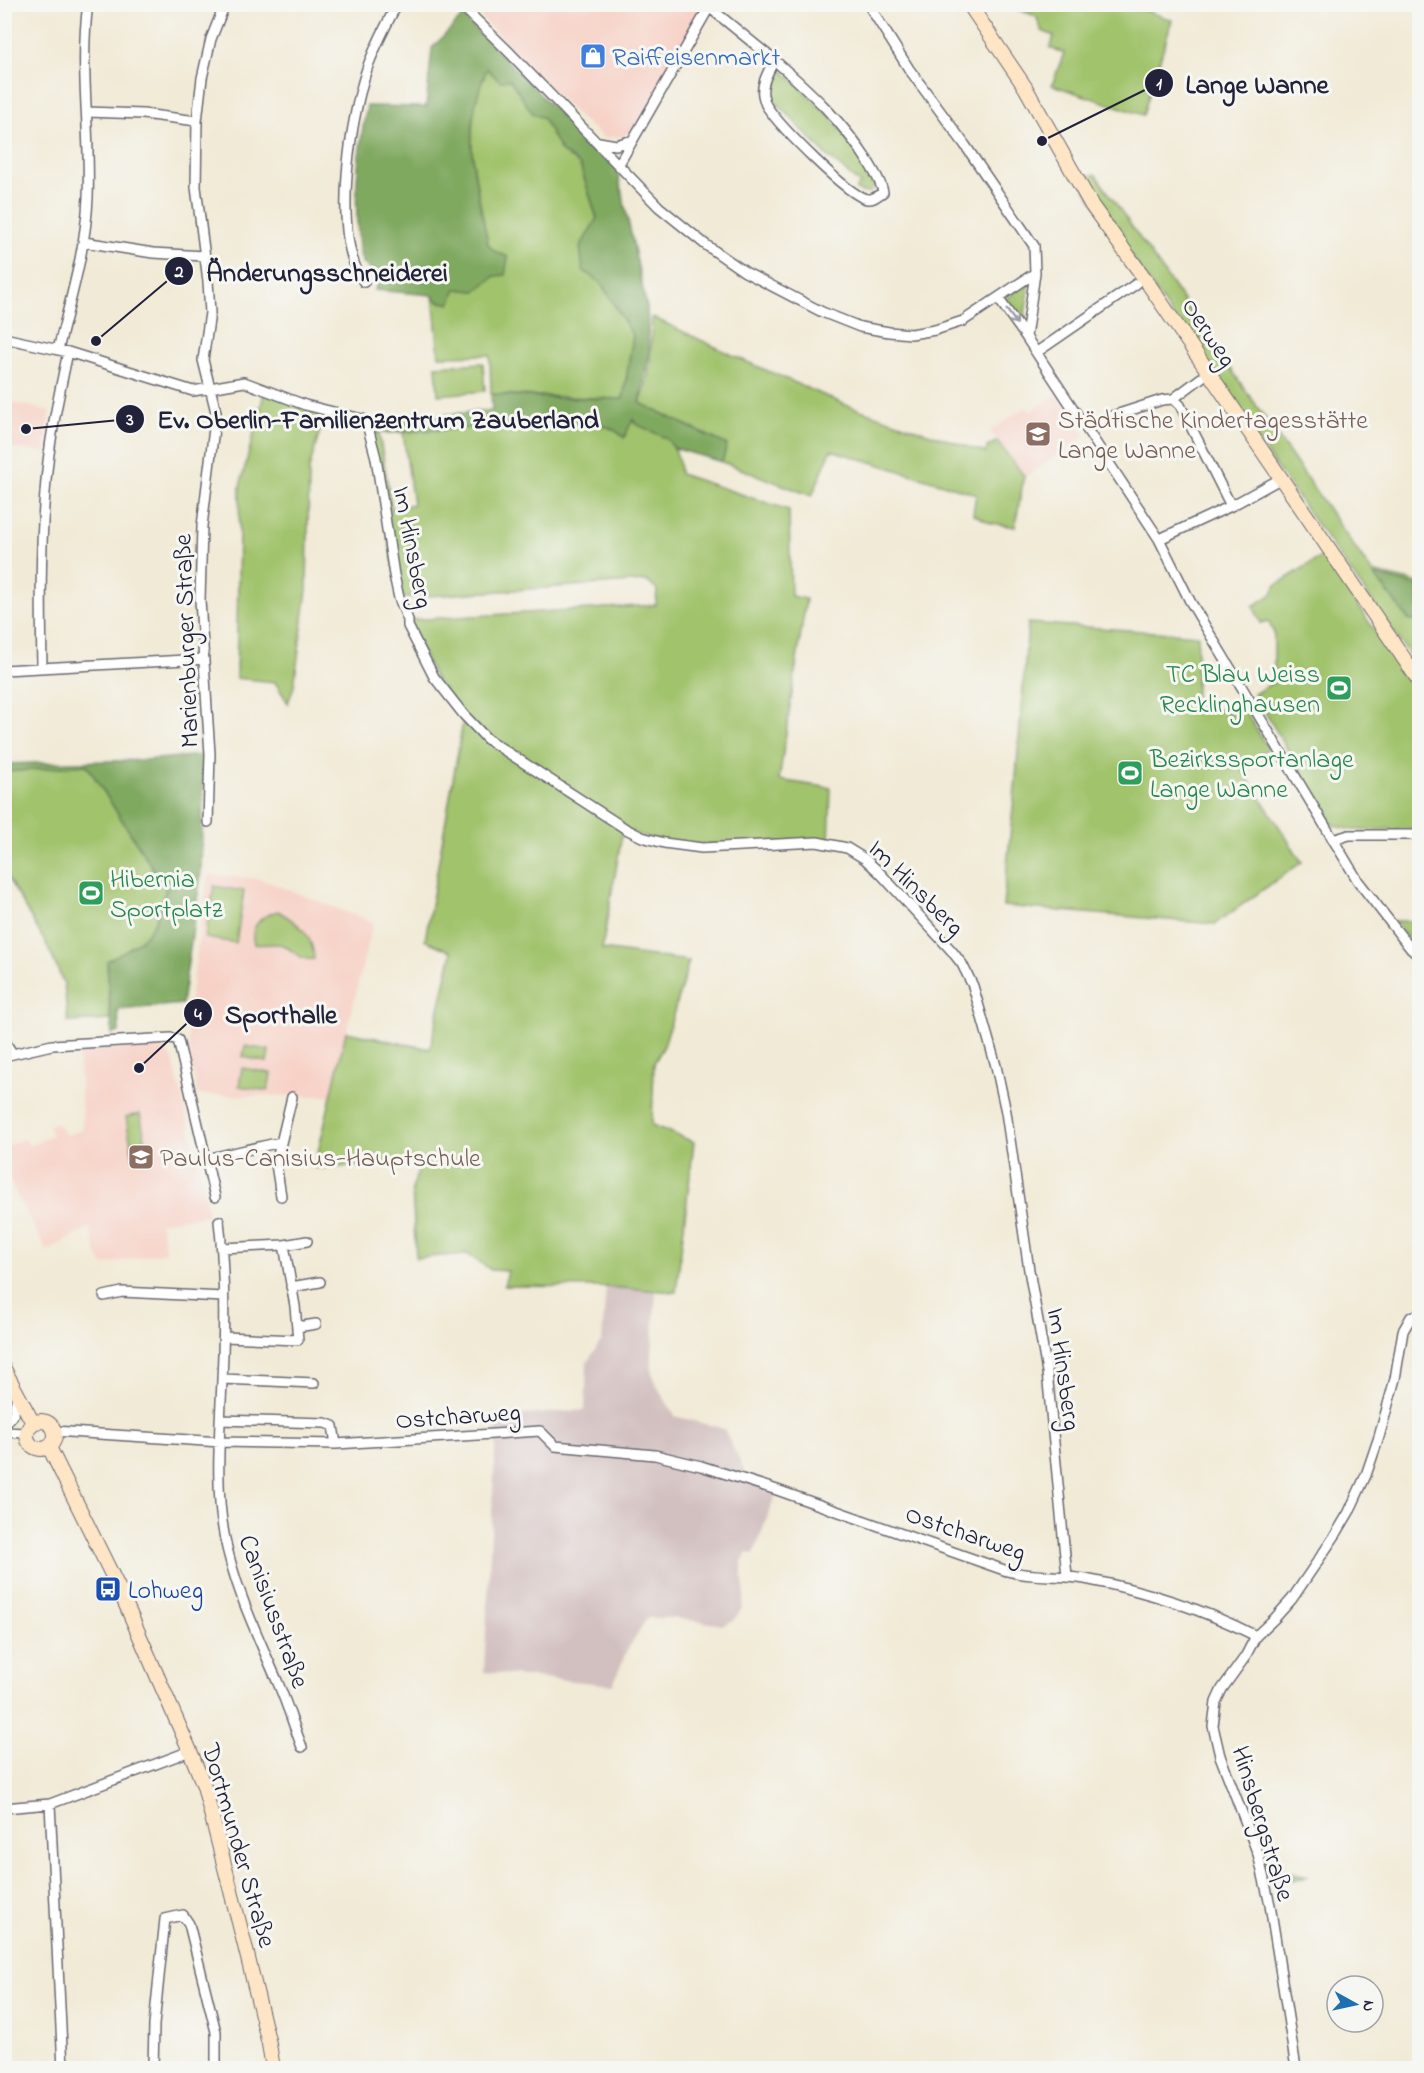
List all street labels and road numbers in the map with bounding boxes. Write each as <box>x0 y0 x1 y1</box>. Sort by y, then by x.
street label: Oerweg <box>1170 291 1245 376</box>
street label: Im Hinsberg <box>381 483 442 612</box>
street label: Marienburger Straße <box>165 533 211 749</box>
street label: Im Hinsberg <box>858 832 972 946</box>
street label: Im Hinsberg <box>1035 1305 1089 1433</box>
street label: Ostcharweg <box>394 1395 522 1441</box>
street label: Ostcharweg <box>900 1496 1031 1573</box>
street label: Canisiusstraße <box>227 1530 318 1695</box>
street label: Dortmunder Straße <box>190 1738 285 1953</box>
street label: Hinsbergstraße <box>1220 1742 1303 1906</box>

